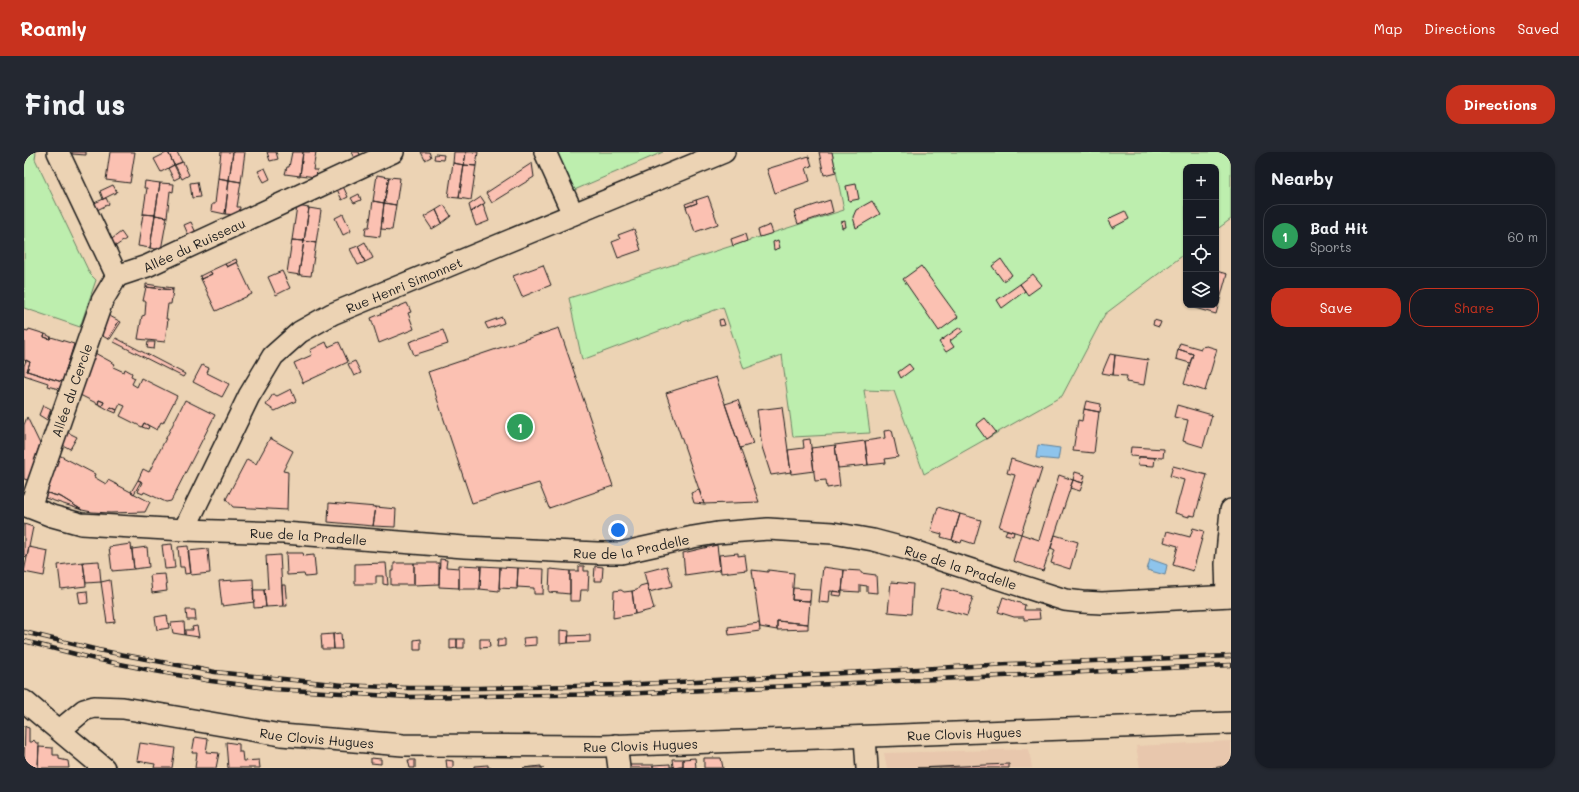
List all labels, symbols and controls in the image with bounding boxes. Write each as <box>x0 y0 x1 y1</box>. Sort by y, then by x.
text: Roamly <box>20 16 87 41</box>
text: Map <box>1374 19 1402 38</box>
text: Directions <box>1424 19 1495 38</box>
text: Saved <box>1517 19 1559 38</box>
button: Directions <box>1446 85 1555 124</box>
text: Find us <box>24 86 125 122</box>
map controls <box>1183 164 1219 308</box>
button: + <box>1183 164 1219 200</box>
text: Nearby <box>1271 167 1333 189</box>
button: − <box>1183 200 1219 236</box>
street label: Allée du Ruisseau <box>140 213 247 275</box>
text: Bad Hit <box>1310 218 1368 238</box>
text: 1 <box>1282 228 1288 245</box>
text: 60 m <box>1508 228 1538 245</box>
button: locate <box>1183 236 1219 272</box>
text: Sports <box>1310 238 1352 255</box>
street label: Rue Henri Simonnet <box>343 253 465 316</box>
button: layers <box>1183 272 1219 308</box>
button: Save <box>1271 288 1401 327</box>
button: Share <box>1409 288 1539 327</box>
street label: Allée du Cercle <box>47 341 95 439</box>
pin: 1 <box>507 412 533 442</box>
your location <box>608 520 628 540</box>
street label: Rue de la Pradelle <box>250 523 368 548</box>
street label: Rue de la Pradelle <box>573 530 691 562</box>
street label: Rue de la Pradelle <box>903 540 1019 593</box>
street label: Rue Clovis Hugues <box>907 722 1022 743</box>
street label: Rue Clovis Hugues <box>258 723 375 751</box>
street label: Rue Clovis Hugues <box>583 734 698 755</box>

